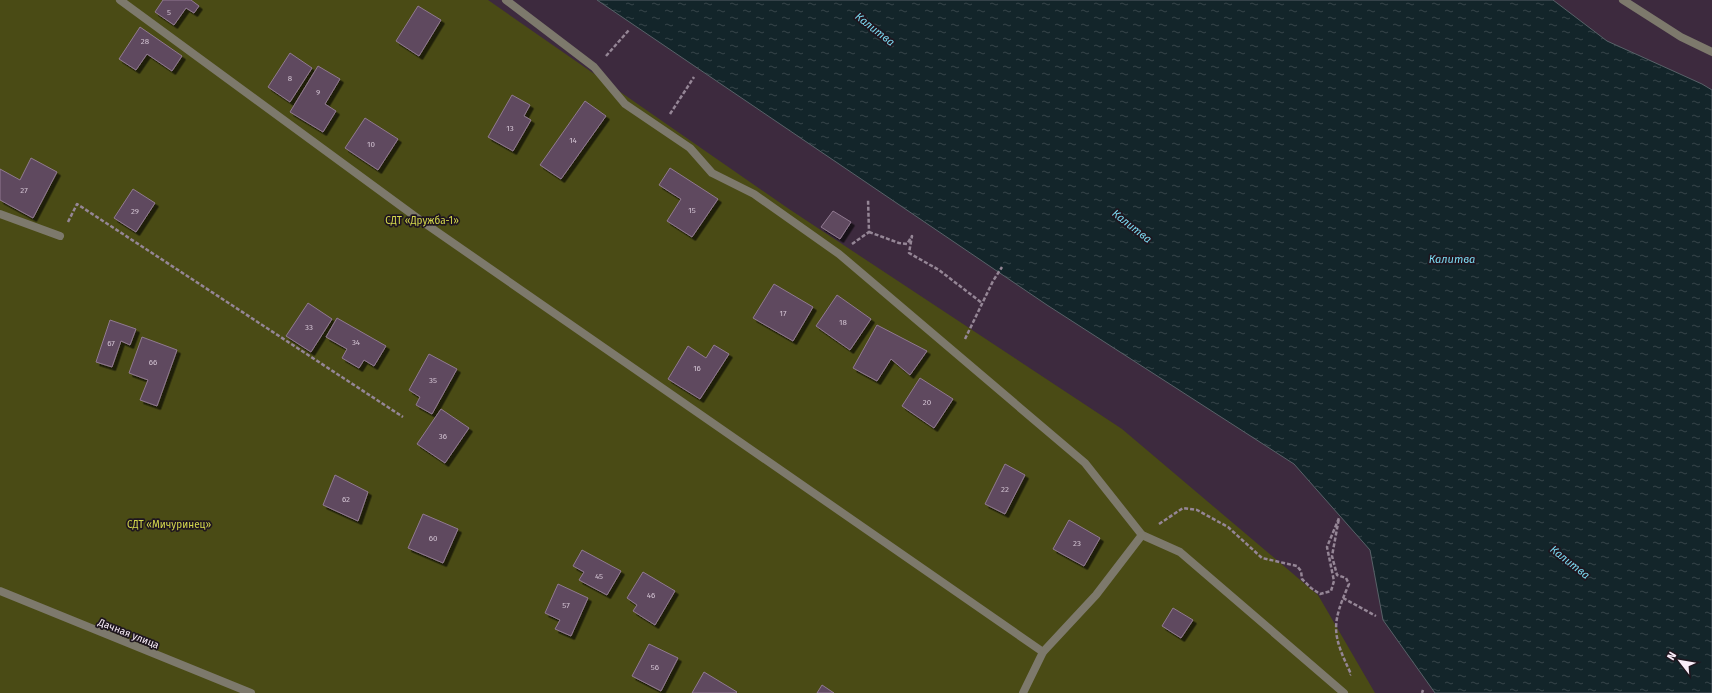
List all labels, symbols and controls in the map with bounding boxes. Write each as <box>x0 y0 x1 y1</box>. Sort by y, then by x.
house number: 5 <box>167 8 171 17</box>
water label: Калитва <box>852 10 897 49</box>
house number: 28 <box>141 37 150 46</box>
house number: 8 <box>288 74 293 83</box>
house number: 9 <box>316 88 320 97</box>
house number: 13 <box>506 124 514 133</box>
house number: 14 <box>569 136 578 145</box>
house number: 10 <box>367 140 375 149</box>
house number: 27 <box>20 186 28 195</box>
house number: 15 <box>688 206 696 215</box>
house number: 29 <box>131 207 139 216</box>
water label: Калитва <box>1109 207 1154 246</box>
park label: СДТ «Дружба-1» <box>385 215 459 227</box>
water label: Калитва <box>1429 253 1475 266</box>
house number: 17 <box>779 309 787 318</box>
house number: 18 <box>839 318 848 327</box>
house number: 33 <box>305 323 313 332</box>
house number: 34 <box>352 338 361 347</box>
house number: 67 <box>107 339 115 348</box>
house number: 66 <box>149 358 157 367</box>
house number: 16 <box>693 364 701 373</box>
house number: 35 <box>429 376 437 385</box>
house number: 20 <box>923 398 932 407</box>
house number: 36 <box>439 432 447 441</box>
house number: 22 <box>1001 485 1009 494</box>
house number: 62 <box>342 495 350 504</box>
park label: СДТ «Мичуринец» <box>127 519 211 531</box>
house number: 60 <box>429 534 438 543</box>
house number: 23 <box>1073 539 1081 548</box>
water label: Калитва <box>1547 543 1592 582</box>
house number: 45 <box>595 572 603 581</box>
house number: 46 <box>647 591 655 600</box>
house number: 57 <box>562 601 570 610</box>
street label: Дачная улица <box>96 616 161 652</box>
north arrow <box>1660 641 1700 681</box>
text: N <box>1664 650 1679 663</box>
house number: 56 <box>651 663 659 672</box>

